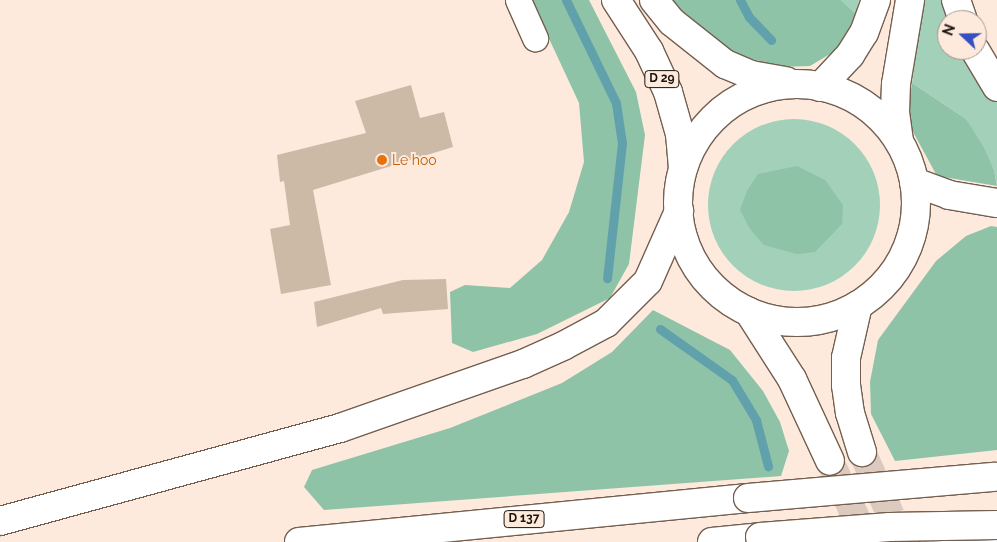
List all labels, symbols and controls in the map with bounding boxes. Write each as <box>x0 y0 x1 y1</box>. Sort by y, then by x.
north arrow <box>937 10 987 60</box>
text: N <box>940 22 958 38</box>
road number: D 29 <box>643 70 681 88</box>
place label: Le hoo <box>392 152 437 168</box>
marker: Le hoo <box>376 154 388 166</box>
road number: D 137 <box>503 509 545 528</box>

